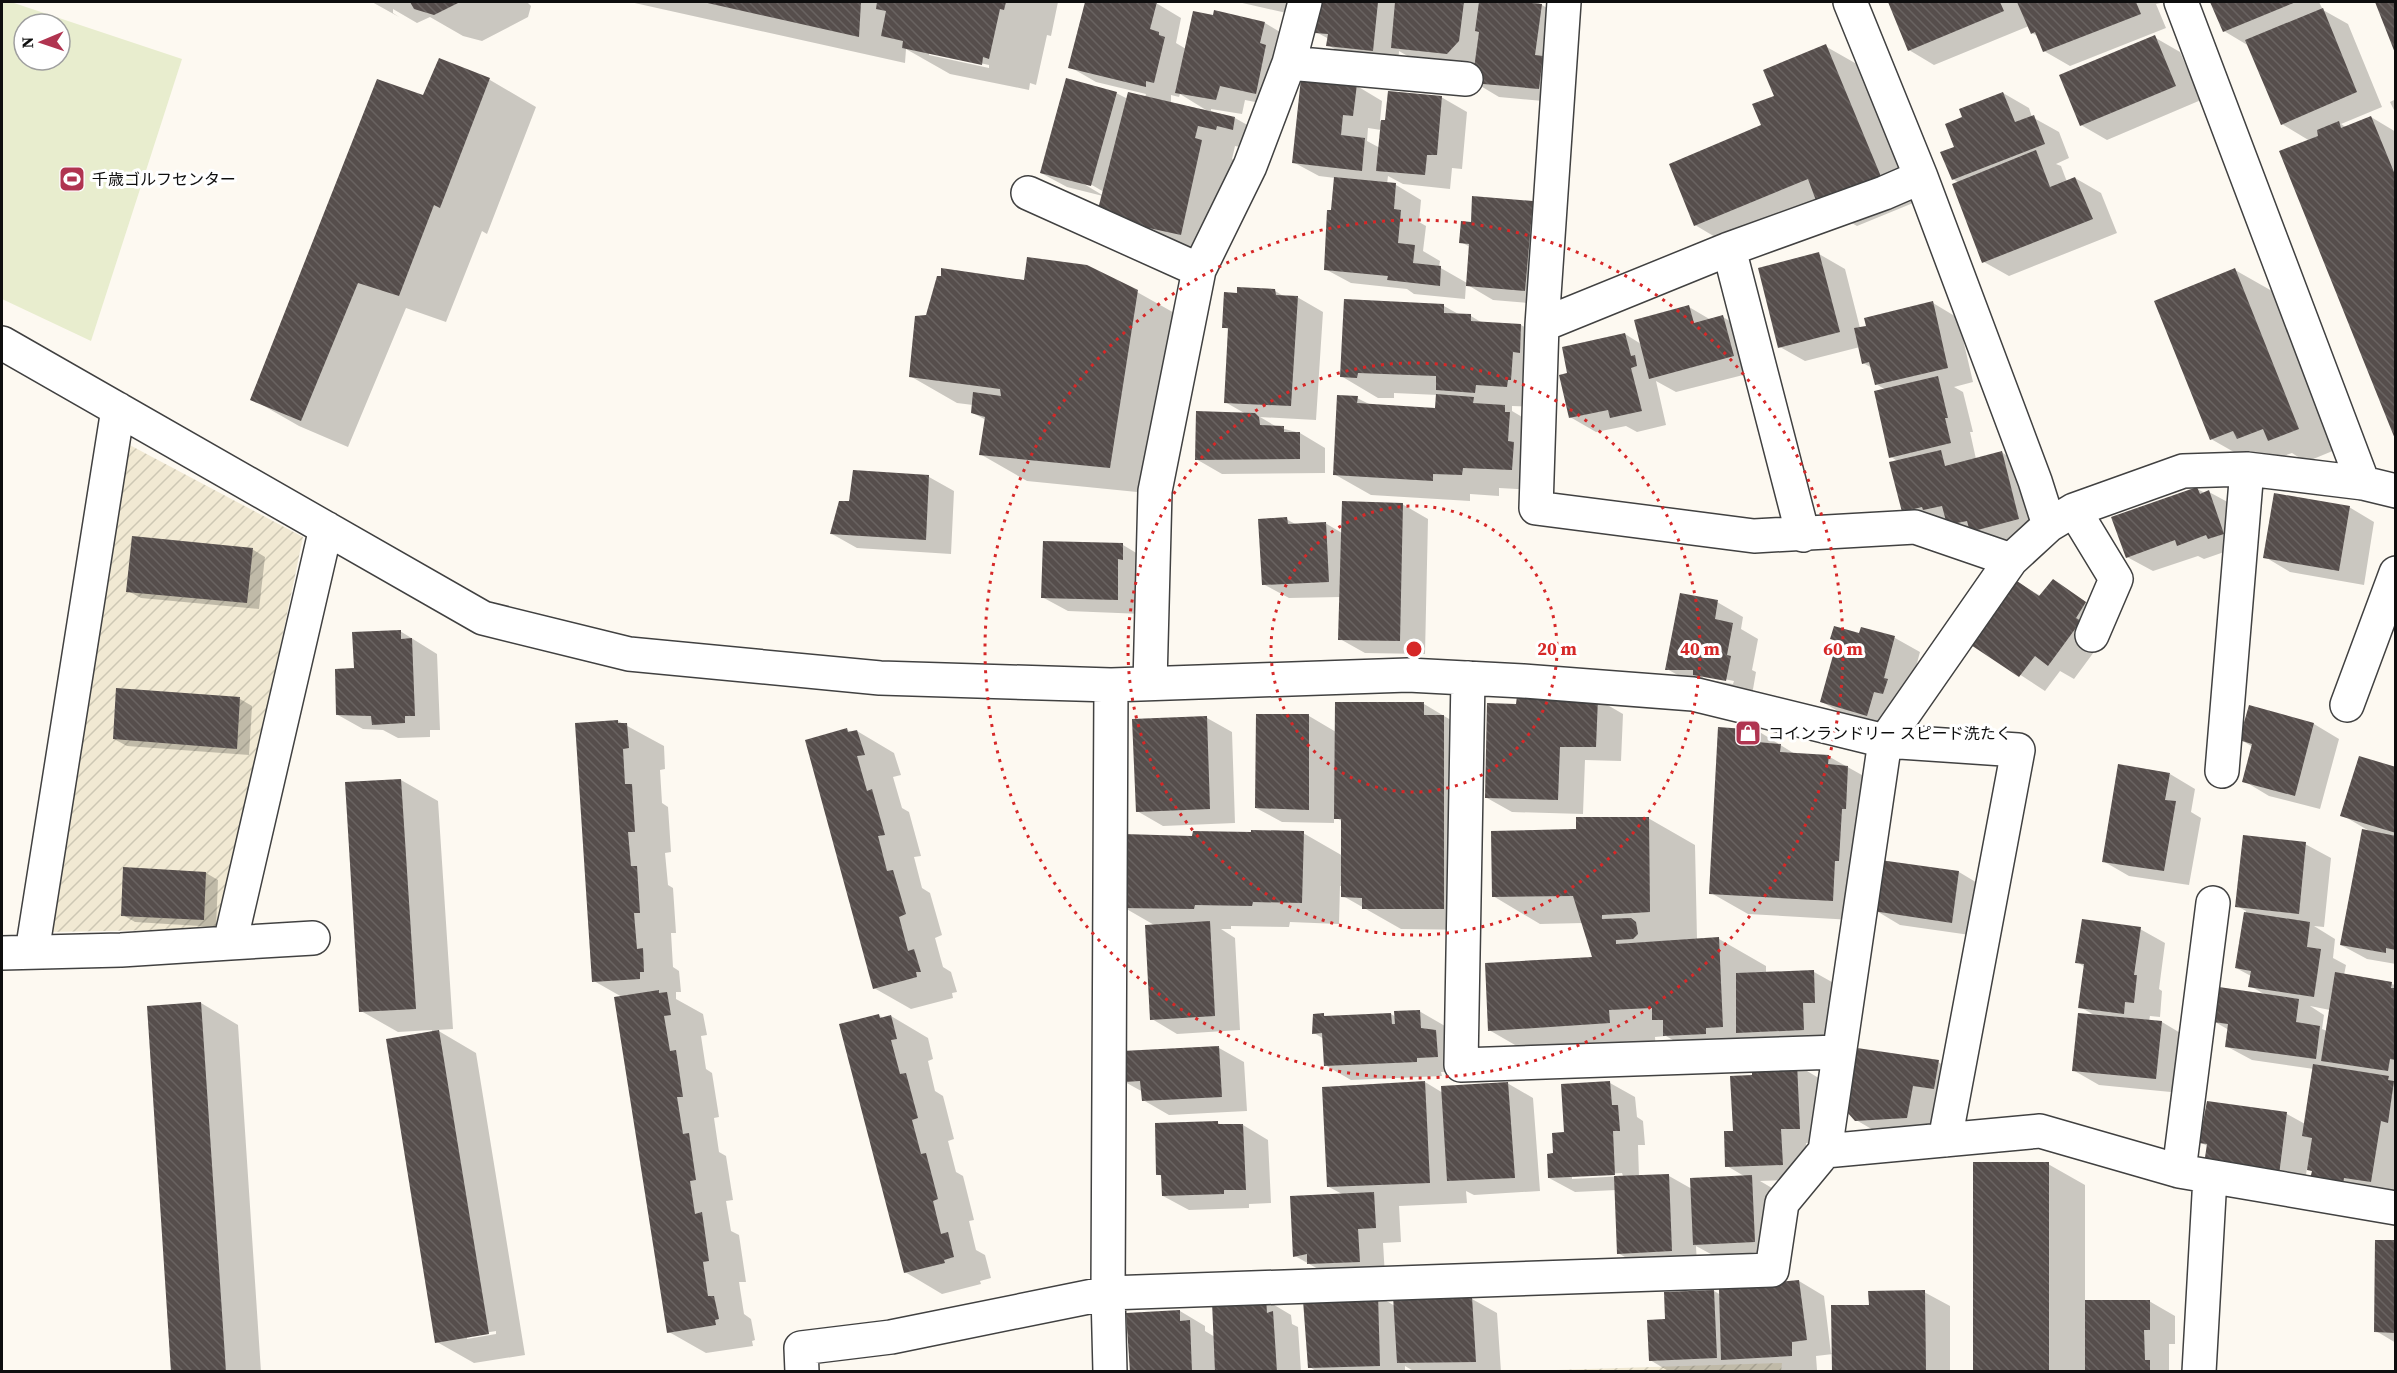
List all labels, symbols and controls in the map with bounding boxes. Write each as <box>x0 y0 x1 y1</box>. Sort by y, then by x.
north arrow <box>12 12 72 72</box>
text: N <box>16 36 38 49</box>
sports icon: 千歳ゴルフセンター <box>57 164 87 194</box>
place label: 千歳ゴルフセンター <box>92 168 236 190</box>
text: 20 m <box>1537 636 1577 661</box>
text: 40 m <box>1680 636 1720 661</box>
text: 60 m <box>1823 636 1863 661</box>
centre of rings <box>1404 639 1424 659</box>
shop icon: コインランドリー スピード洗たく <box>1733 718 1763 748</box>
place label: コインランドリー スピード洗たく <box>1768 722 2012 744</box>

